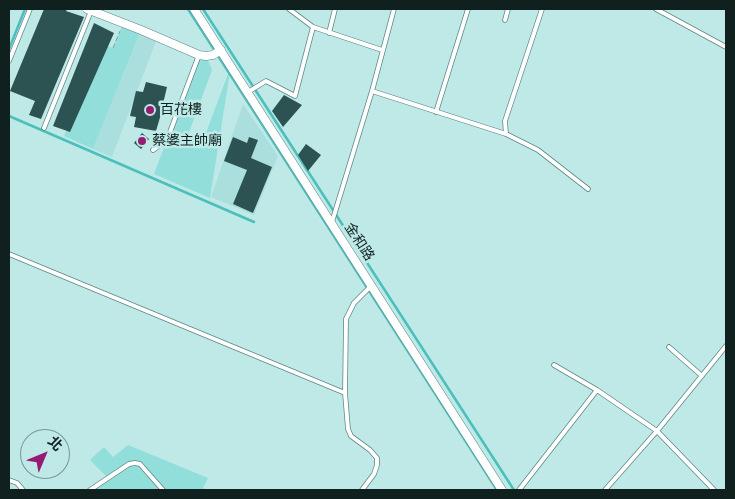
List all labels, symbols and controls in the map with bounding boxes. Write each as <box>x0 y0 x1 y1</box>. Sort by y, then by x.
place label: 百花樓 <box>160 102 202 118</box>
marker: 百花樓 <box>144 104 156 116</box>
place label: 蔡婆主帥廟 <box>152 133 222 149</box>
marker: 蔡婆主帥廟 <box>136 135 148 147</box>
street label: 金和路 <box>341 220 377 264</box>
north arrow <box>20 429 70 479</box>
text: 北 <box>44 433 66 455</box>

